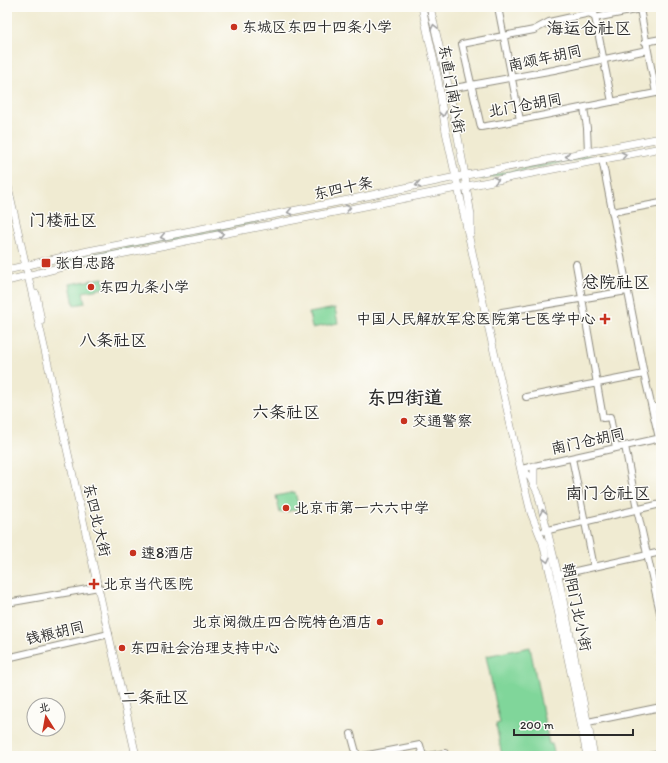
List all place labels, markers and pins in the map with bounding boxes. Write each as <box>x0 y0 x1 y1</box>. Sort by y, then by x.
place label: 东城区东四十四条小学 <box>242 18 392 36</box>
marker: 东城区东四十四条小学 <box>229 22 239 32</box>
place label: 张自忠路 <box>55 254 115 272</box>
marker: 张自忠路 <box>40 257 52 269</box>
place label: 东四九条小学 <box>99 278 189 296</box>
marker: 东四九条小学 <box>86 282 96 292</box>
place label: 中国人民解放军总医院第七医学中心 <box>356 310 596 328</box>
marker: 中国人民解放军总医院第七医学中心 <box>599 313 611 325</box>
place label: 交通警察 <box>412 412 472 430</box>
marker: 交通警察 <box>399 416 409 426</box>
place label: 北京市第一六六中学 <box>294 499 429 517</box>
marker: 北京市第一六六中学 <box>281 503 291 513</box>
place label: 速8酒店 <box>141 544 194 562</box>
marker: 速8酒店 <box>128 548 138 558</box>
place label: 北京当代医院 <box>103 575 193 593</box>
marker: 北京当代医院 <box>88 578 100 590</box>
place label: 北京阅微庄四合院特色酒店 <box>192 613 372 631</box>
marker: 北京阅微庄四合院特色酒店 <box>375 617 385 627</box>
place label: 东四社会治理支持中心 <box>130 639 280 657</box>
marker: 东四社会治理支持中心 <box>117 643 127 653</box>

